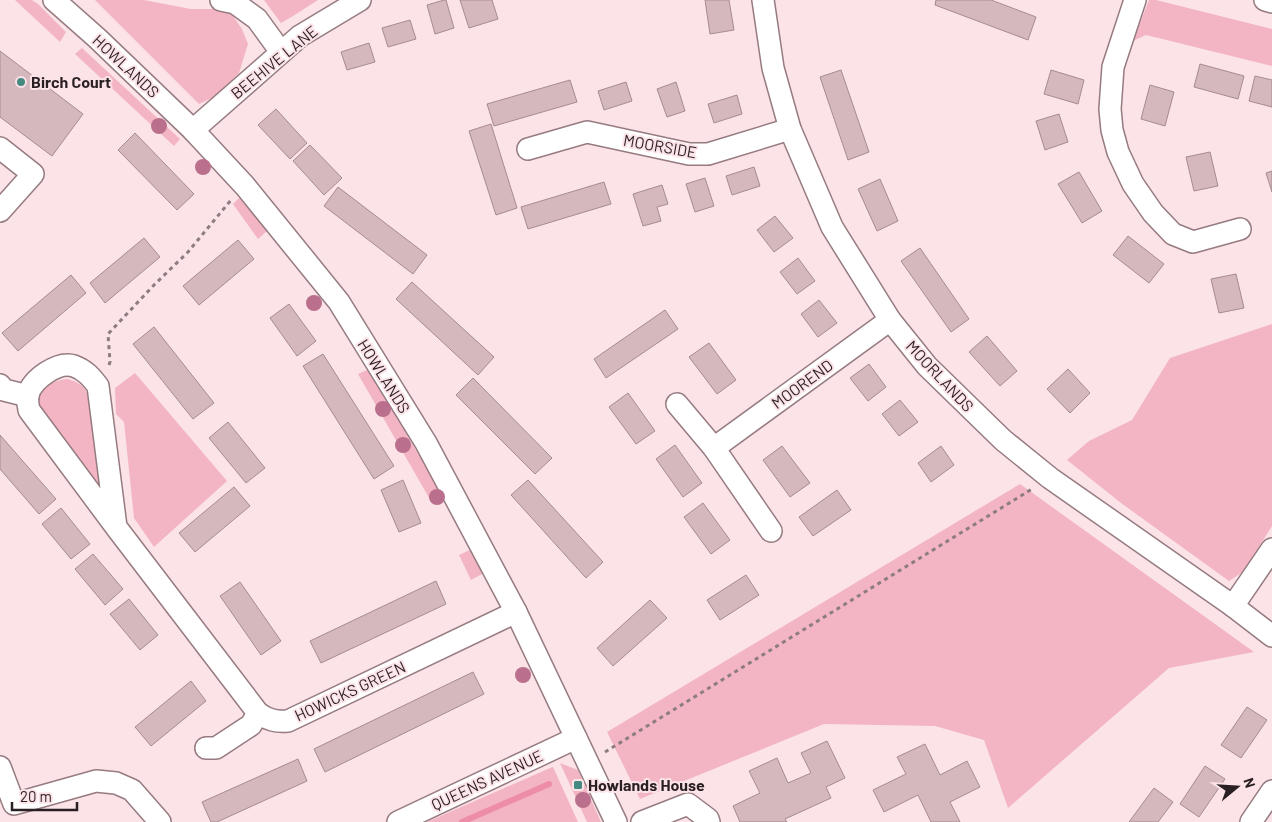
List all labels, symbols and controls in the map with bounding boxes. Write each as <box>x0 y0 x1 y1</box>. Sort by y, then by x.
street label: BEEHIVE LANE <box>227 21 321 102</box>
street label: HOWLANDS <box>89 30 163 101</box>
place label: Birch Court <box>31 72 111 91</box>
marker: Birch Court <box>15 76 27 88</box>
street label: MOORSIDE <box>622 130 698 161</box>
street label: HOWLANDS <box>354 335 415 416</box>
street label: MOORLANDS <box>903 336 978 415</box>
street label: MOOREND <box>767 355 836 412</box>
street label: HOWICKS GREEN <box>291 657 408 725</box>
street label: QUEENS AVENUE <box>428 745 546 814</box>
north arrow <box>1212 762 1262 812</box>
place label: Howlands House <box>588 775 705 794</box>
text: N <box>1240 776 1259 790</box>
marker: Howlands House <box>572 779 584 791</box>
scale bar <box>12 780 78 812</box>
text: 20 m <box>20 787 52 805</box>

